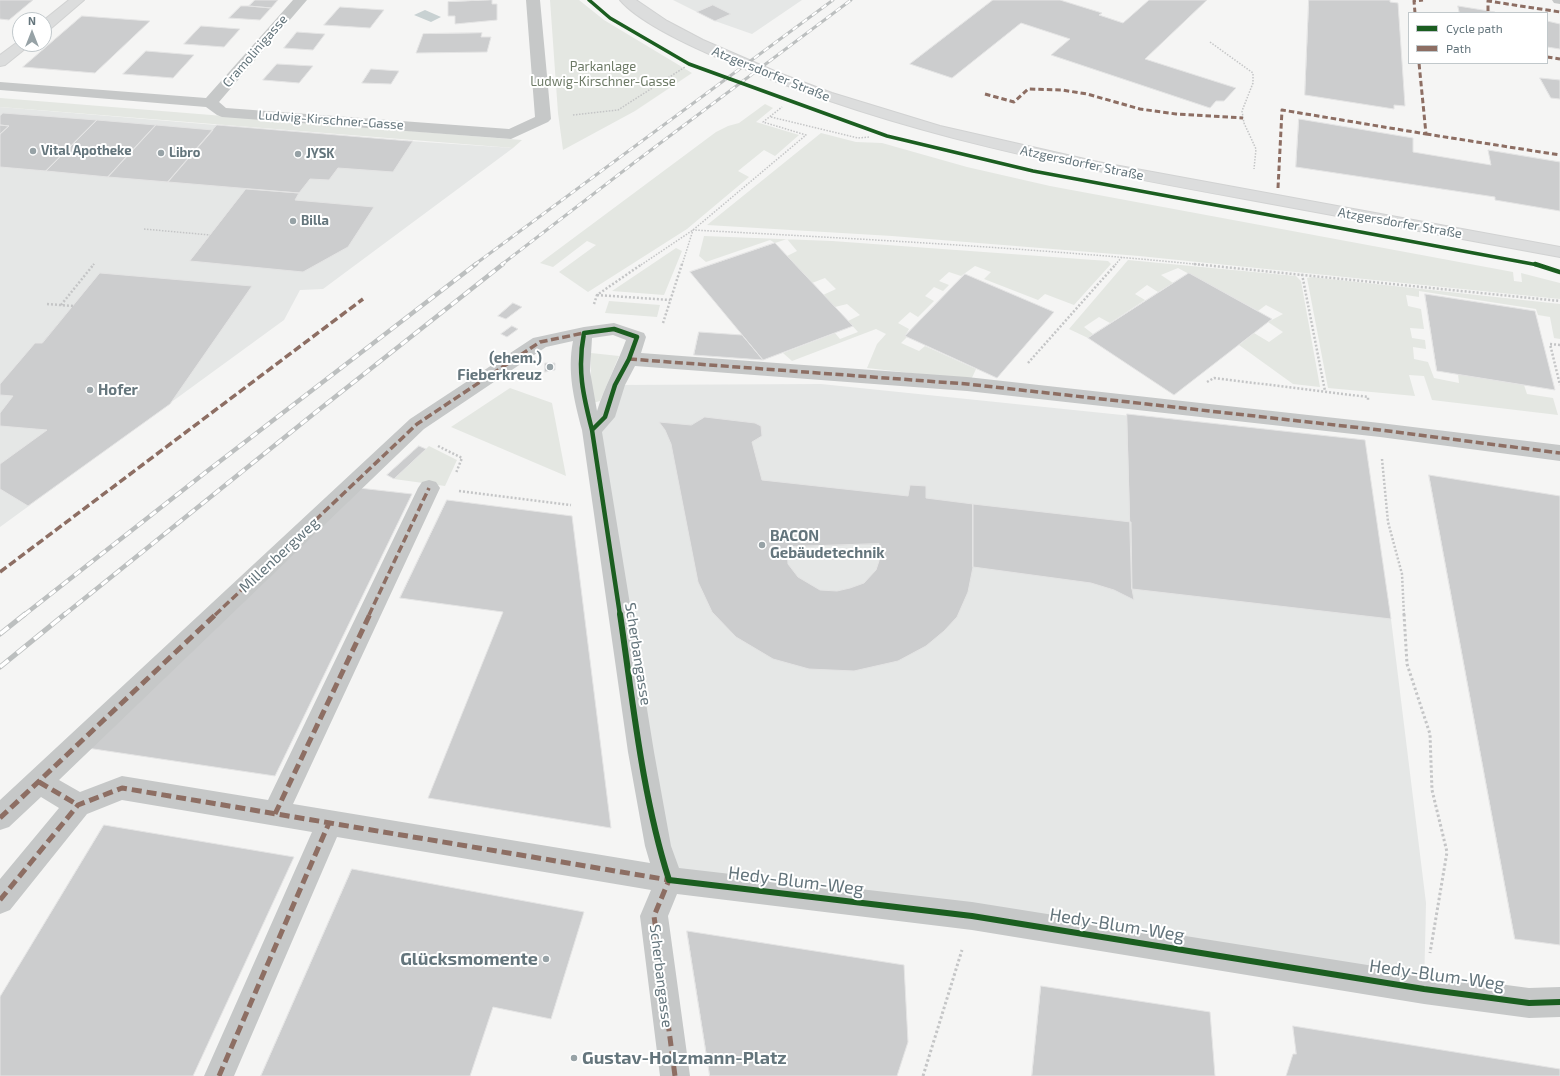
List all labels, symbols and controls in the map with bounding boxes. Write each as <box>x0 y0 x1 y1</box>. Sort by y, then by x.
north arrow <box>12 12 52 52</box>
street label: Cramolinigasse <box>219 12 291 90</box>
legend <box>1408 12 1548 64</box>
text: N <box>28 14 36 27</box>
text: Cycle path <box>1446 21 1503 35</box>
text: Path <box>1446 41 1471 55</box>
street label: Atzgersdorfer Straße <box>710 43 832 105</box>
park label: Parkanlage Ludwig-Kirschner-Gasse <box>530 59 676 90</box>
street label: Ludwig-Kirschner-Gasse <box>258 107 404 133</box>
street label: Atzgersdorfer Straße <box>1019 142 1145 184</box>
place label: Vital Apotheke <box>41 143 131 159</box>
place label: Libro <box>169 145 200 161</box>
marker: Vital Apotheke <box>28 146 38 156</box>
place label: JYSK <box>306 146 335 162</box>
marker: Libro <box>156 148 166 158</box>
marker: JYSK <box>293 149 303 159</box>
street label: Atzgersdorfer Straße <box>1337 204 1463 242</box>
place label: Billa <box>301 213 329 229</box>
marker: Billa <box>288 216 298 226</box>
place label: (ehem.) Fieberkreuz <box>457 349 542 384</box>
marker: (ehem.) Fieberkreuz <box>545 362 555 372</box>
place label: Hofer <box>98 381 138 399</box>
marker: Hofer <box>85 385 95 395</box>
street label: Millenbergweg <box>235 514 323 596</box>
place label: BACON Gebäudetechnik <box>770 527 885 562</box>
marker: BACON Gebäudetechnik <box>757 540 767 550</box>
street label: Scherbangasse <box>621 601 655 707</box>
street label: Hedy-Blum-Weg <box>727 862 865 900</box>
street label: Hedy-Blum-Weg <box>1048 904 1186 946</box>
street label: Scherbangasse <box>646 923 676 1029</box>
place label: Glücksmomente <box>400 948 538 970</box>
marker: Glücksmomente <box>541 954 551 964</box>
street label: Hedy-Blum-Weg <box>1368 955 1506 995</box>
place label: Gustav-Holzmann-Platz <box>582 1047 787 1069</box>
marker: Gustav-Holzmann-Platz <box>569 1053 579 1063</box>

